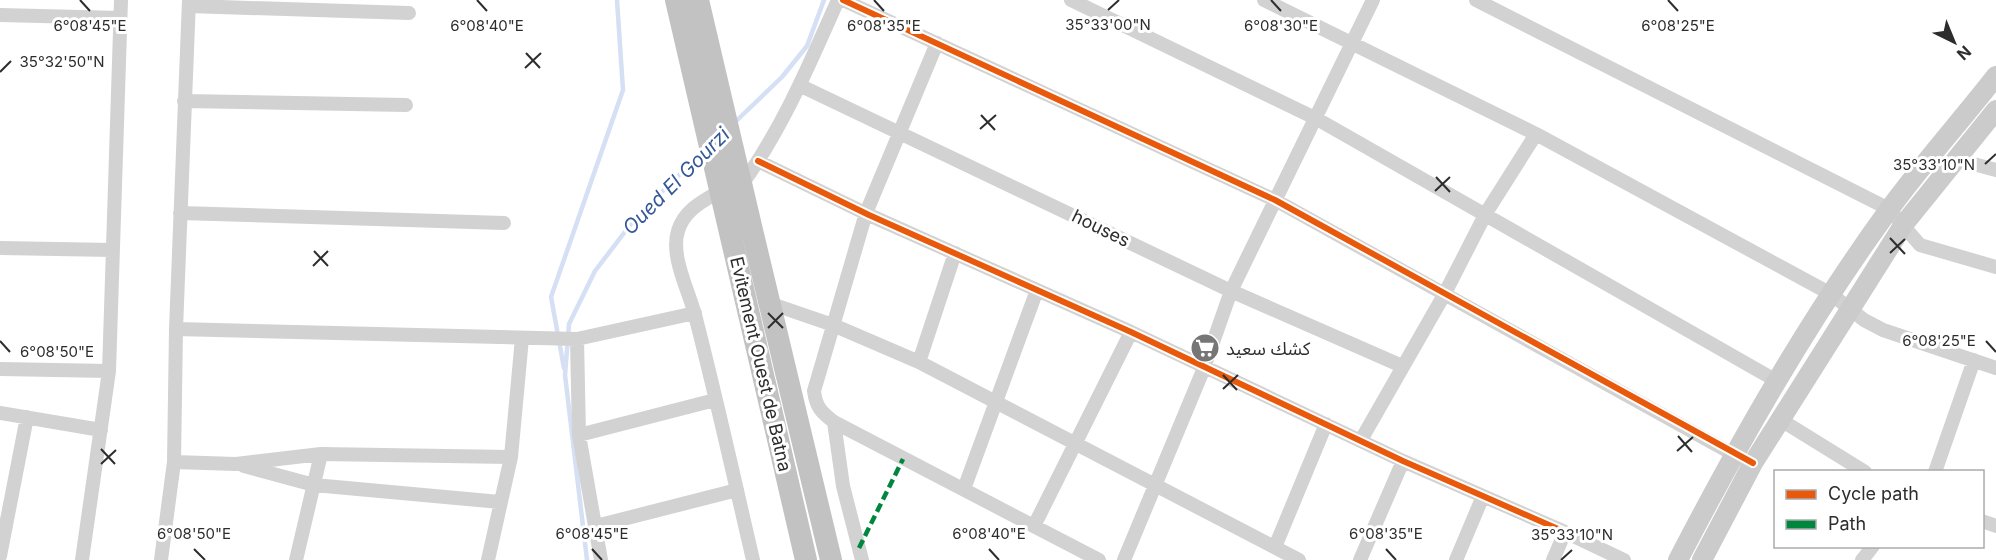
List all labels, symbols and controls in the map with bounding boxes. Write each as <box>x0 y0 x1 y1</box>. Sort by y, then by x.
north arrow <box>1924 12 1984 72</box>
text: 35°33'00"N <box>1065 15 1151 34</box>
text: 6°08'45"E <box>53 16 127 35</box>
text: 6°08'40"E <box>450 16 524 35</box>
text: 6°08'35"E <box>847 16 921 35</box>
text: 6°08'30"E <box>1244 16 1318 35</box>
text: 6°08'25"E <box>1641 16 1715 35</box>
text: N <box>1953 41 1976 64</box>
text: 35°32'50"N <box>20 52 105 71</box>
water label: Oued El Gourzi <box>618 122 735 239</box>
text: 35°33'10"N <box>1893 155 1975 174</box>
street label: houses <box>1069 205 1133 251</box>
street label: Evitement Ouest de Batna <box>726 255 796 473</box>
text: 6°08'25"E <box>1902 331 1976 350</box>
supermarket icon: كشك سعيد <box>1189 332 1221 364</box>
place label: كشك سعيد <box>1226 338 1311 359</box>
text: 6°08'50"E <box>20 342 94 361</box>
legend <box>1774 470 1984 548</box>
text: Cycle path <box>1828 483 1919 504</box>
text: Path <box>1828 513 1866 534</box>
text: 6°08'50"E <box>157 524 231 543</box>
text: 6°08'45"E <box>555 524 629 543</box>
text: 6°08'40"E <box>952 524 1026 543</box>
text: 6°08'35"E <box>1349 524 1423 543</box>
text: 35°33'10"N <box>1531 525 1613 544</box>

